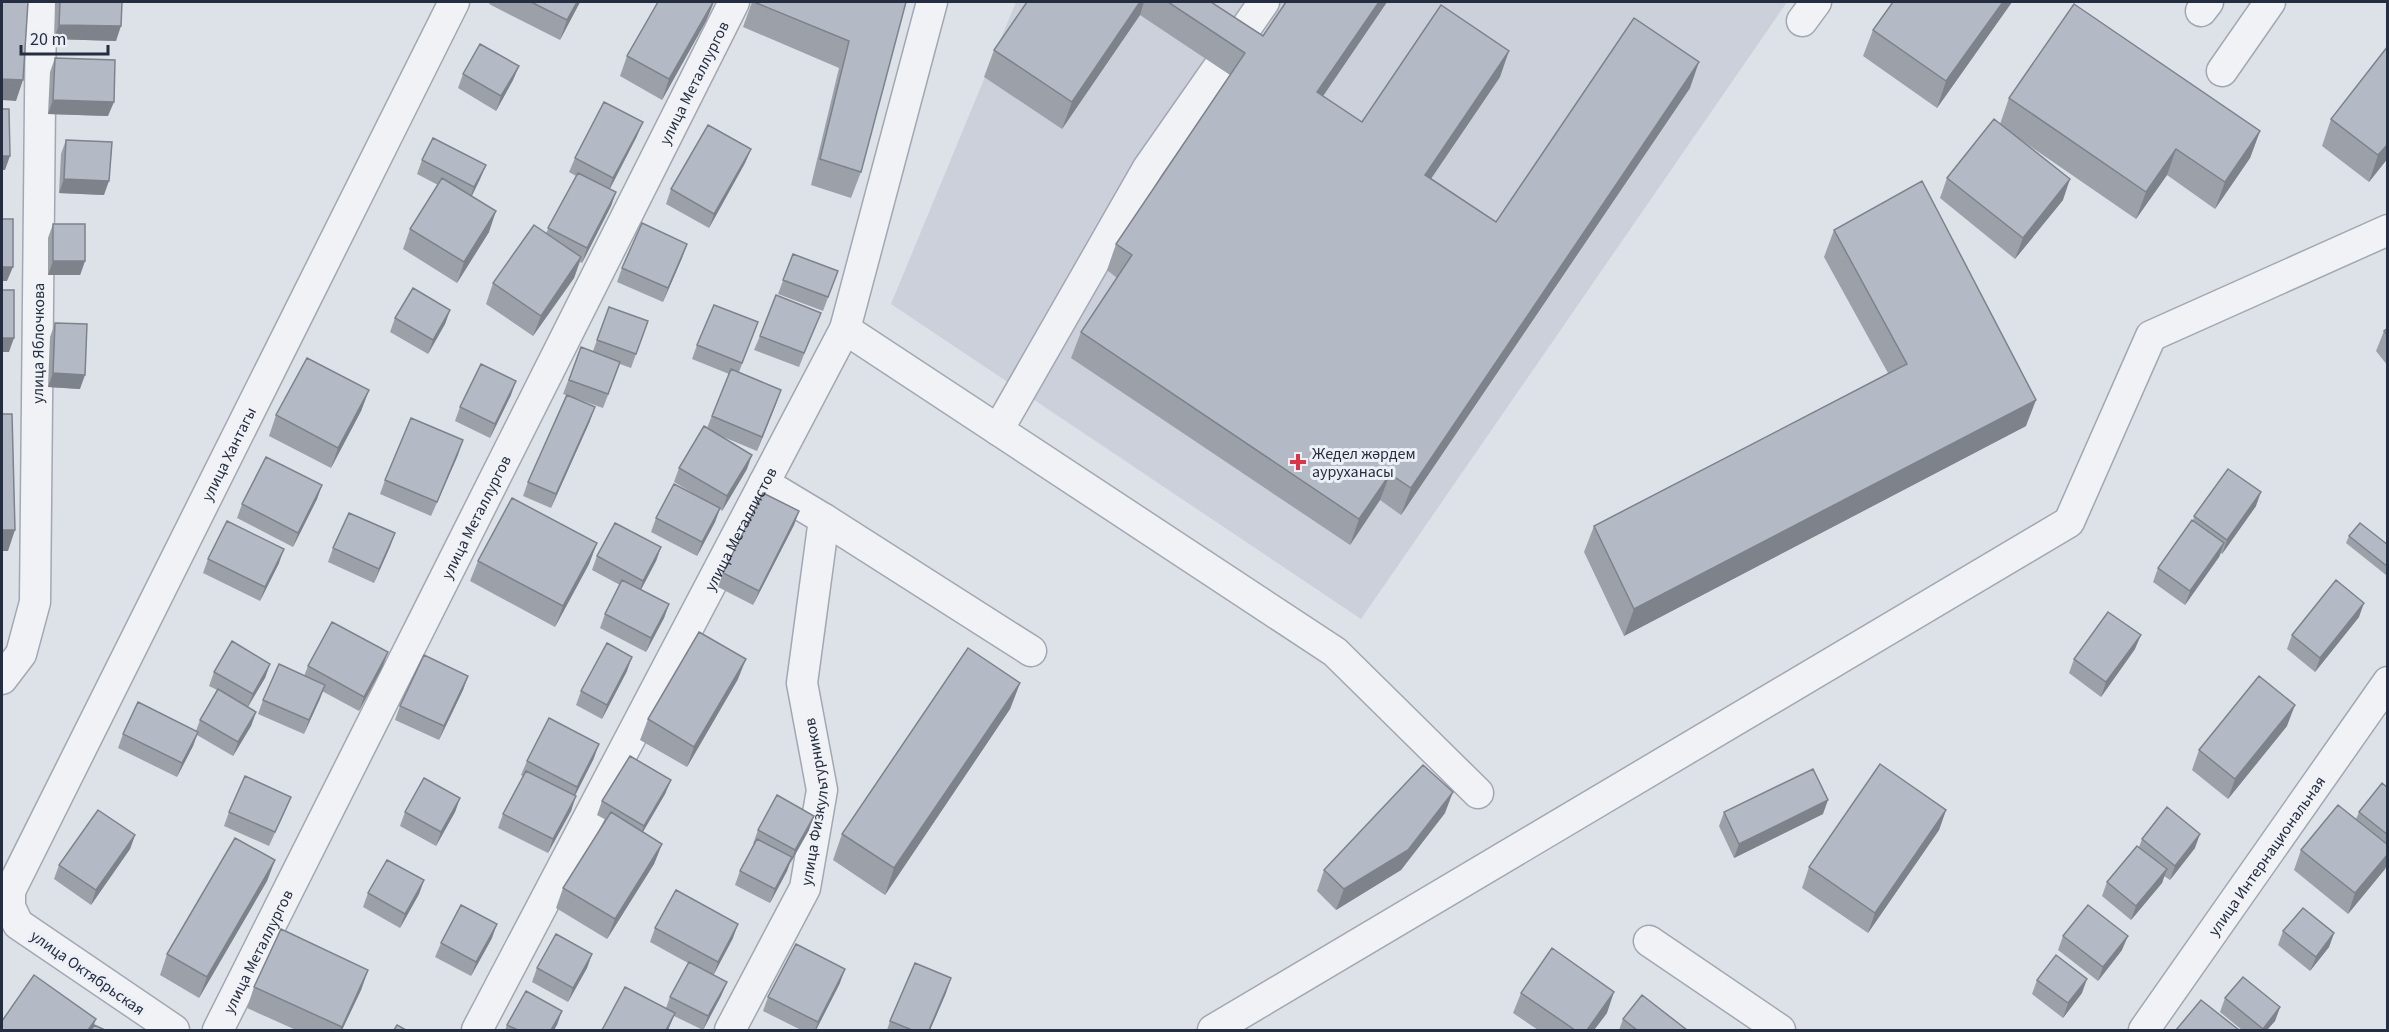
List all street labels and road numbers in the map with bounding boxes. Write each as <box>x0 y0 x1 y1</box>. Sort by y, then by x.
street label: улица Металлургов <box>654 17 735 149</box>
street label: улица Яблочкова <box>27 283 50 404</box>
street label: улица Хантагы <box>196 403 262 505</box>
street label: улица Металлургов <box>436 452 517 583</box>
street label: улица Металлистов <box>699 464 783 595</box>
street label: улица Физкультурников <box>796 716 834 888</box>
street label: улица Интернациональная <box>2203 772 2331 941</box>
street label: улица Металлургов <box>218 886 299 1017</box>
street label: улица Октябрьская <box>26 925 149 1021</box>

